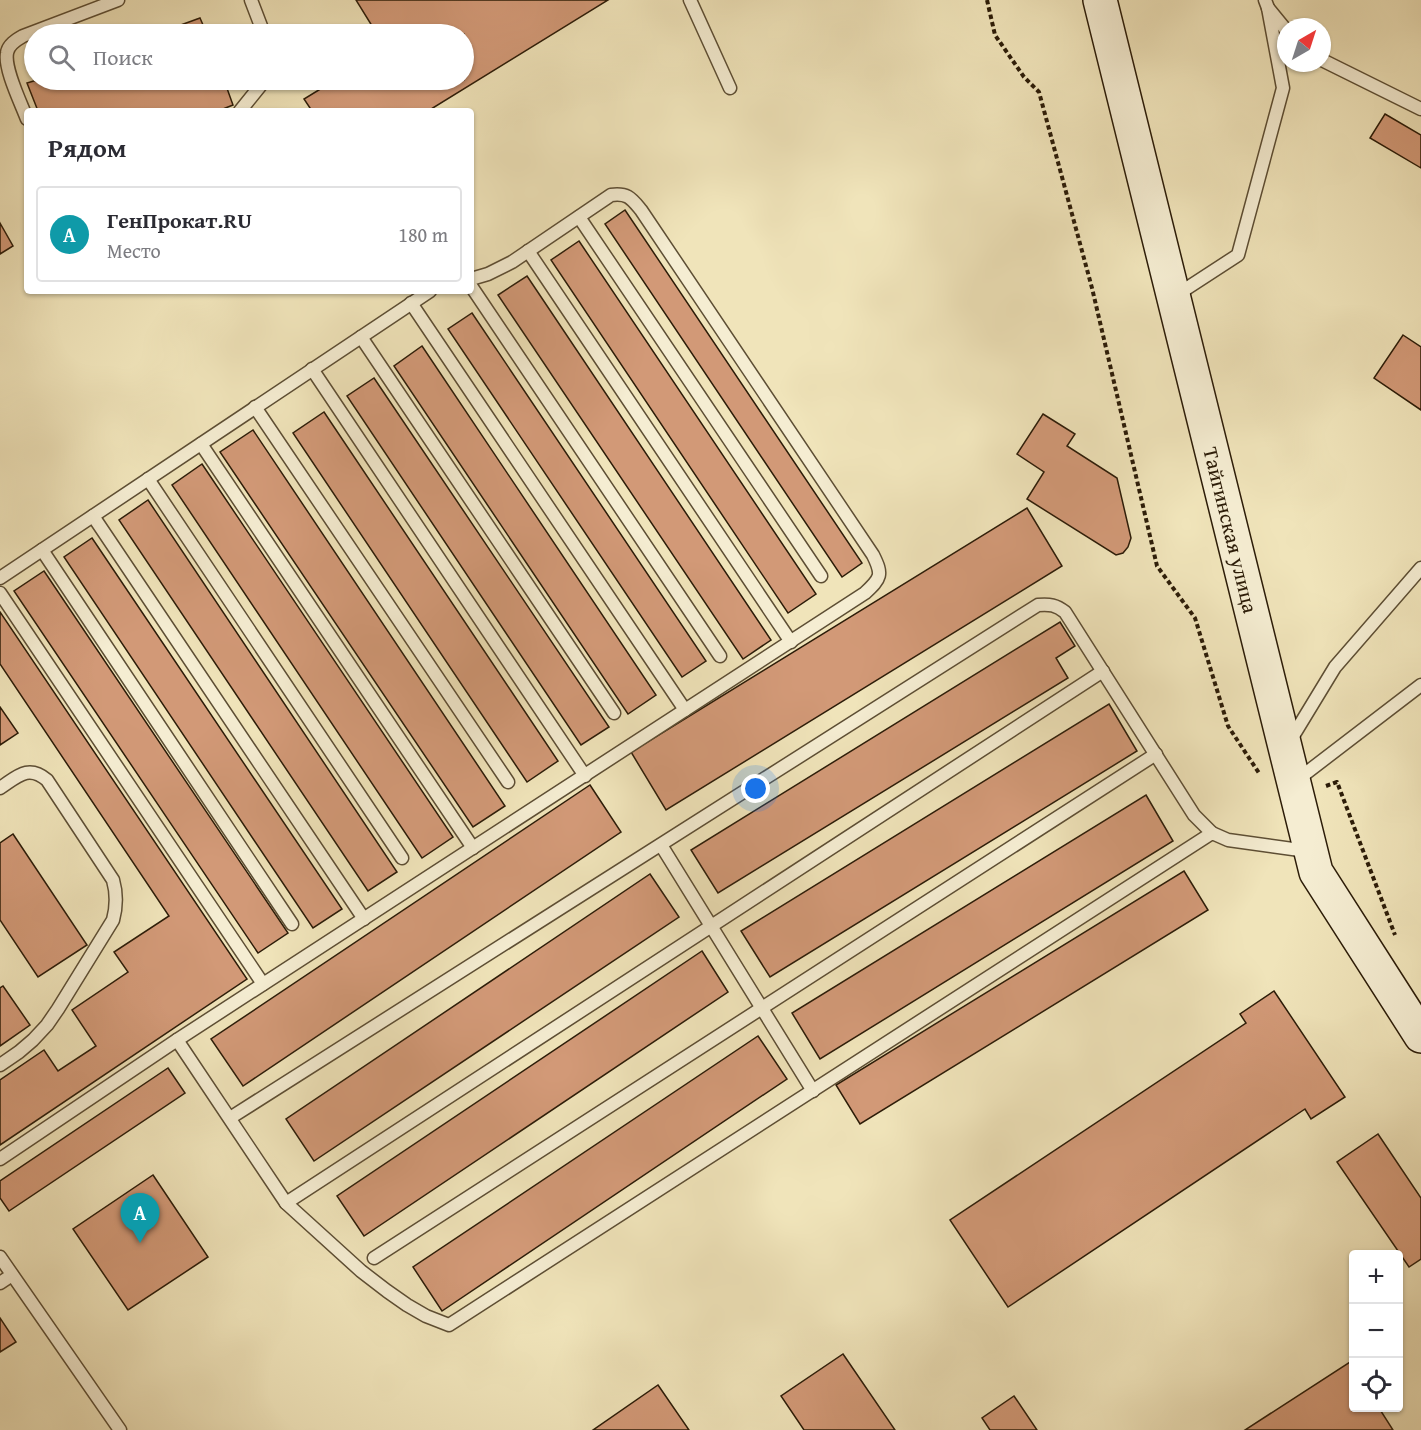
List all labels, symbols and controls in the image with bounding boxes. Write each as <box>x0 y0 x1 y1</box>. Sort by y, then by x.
north arrow <box>1277 18 1331 72</box>
search box <box>24 24 474 90</box>
icon: search <box>45 41 78 74</box>
text: Поиск <box>93 41 153 73</box>
text: Рядом <box>48 128 126 167</box>
text: ГенПрокат.RU <box>107 204 252 236</box>
text: A <box>63 220 76 249</box>
text: 180 m <box>398 220 448 249</box>
text: Место <box>107 236 161 265</box>
street label: Тайгинская улица <box>1196 444 1267 616</box>
your location <box>741 774 770 803</box>
pin: A <box>120 1194 160 1243</box>
map controls <box>1349 1250 1403 1412</box>
button: + <box>1349 1250 1403 1304</box>
button: − <box>1349 1304 1403 1358</box>
button: locate <box>1349 1358 1403 1412</box>

